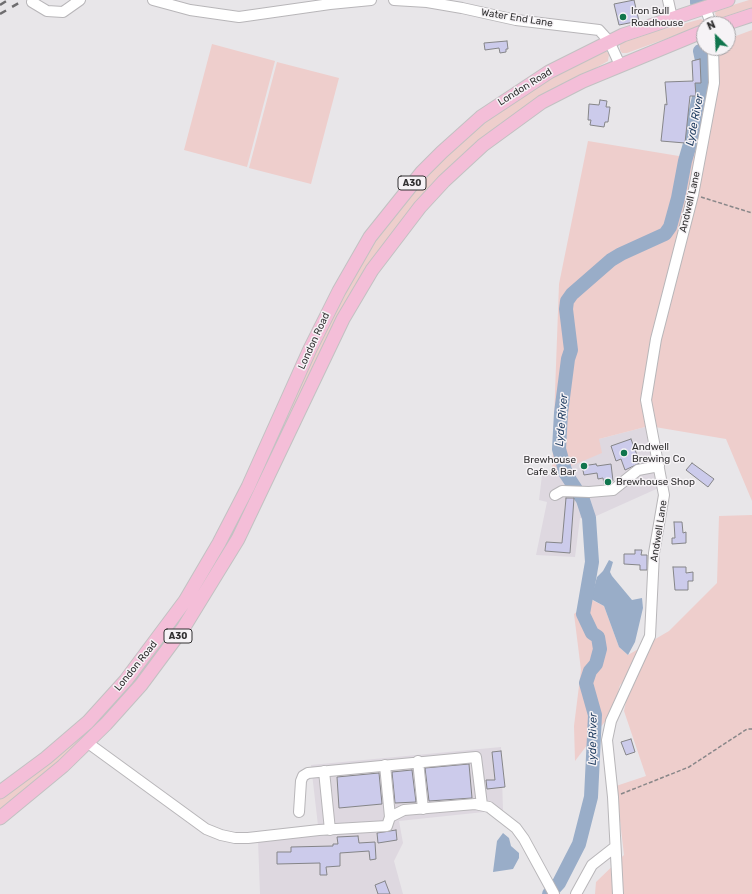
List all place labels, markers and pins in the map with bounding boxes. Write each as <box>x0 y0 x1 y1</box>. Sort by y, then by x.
place label: Iron Bull Roadhouse <box>631 5 683 28</box>
marker: Iron Bull Roadhouse <box>618 12 628 22</box>
place label: Andwell Brewing Co <box>632 441 685 464</box>
marker: Andwell Brewing Co <box>619 448 629 458</box>
place label: Brewhouse Cafe & Bar <box>524 454 576 478</box>
marker: Brewhouse Cafe & Bar <box>579 461 589 471</box>
place label: Brewhouse Shop <box>616 476 695 488</box>
marker: Brewhouse Shop <box>603 477 613 487</box>

